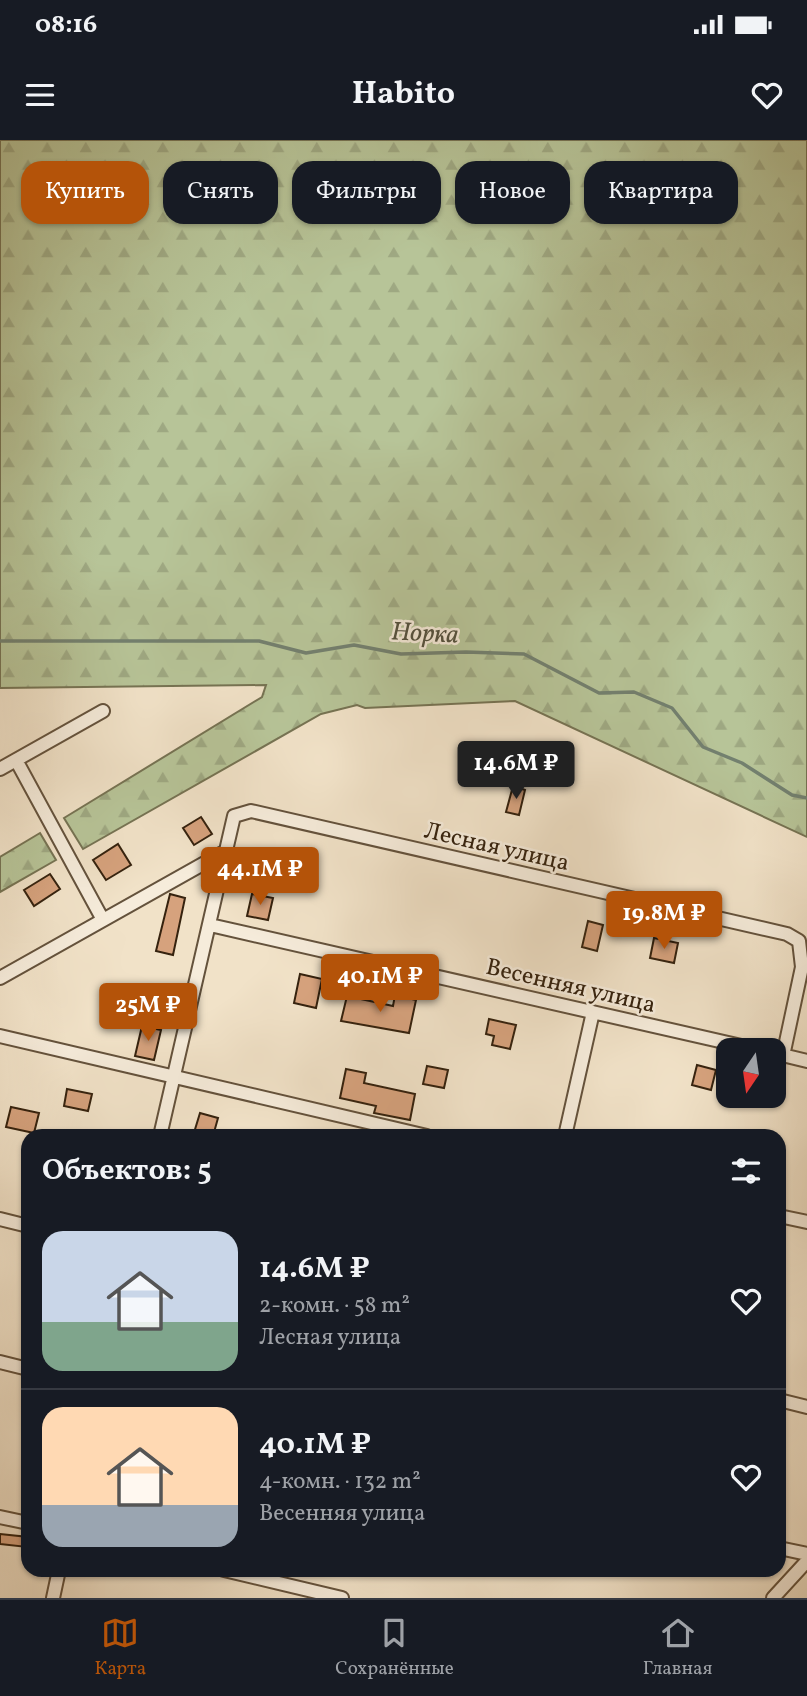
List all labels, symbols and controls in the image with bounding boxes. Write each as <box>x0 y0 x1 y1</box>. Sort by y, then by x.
text: 08:16 <box>35 7 97 43</box>
text: Habito <box>352 73 455 117</box>
icon: menu <box>21 76 59 114</box>
icon: heart <box>748 76 786 114</box>
chip: Купить <box>21 161 149 224</box>
chip: Снять <box>163 161 278 224</box>
chip: Фильтры <box>292 161 441 224</box>
chip: Новое <box>455 161 570 224</box>
chip: Квартира <box>584 161 738 224</box>
water label: Норка <box>390 614 460 654</box>
pin: 14.6M ₽ <box>451 742 581 801</box>
text: 14.6M ₽ <box>474 748 558 780</box>
street label: Лесная улица <box>420 815 573 881</box>
pin: 44.1M ₽ <box>195 848 325 907</box>
text: 44.1M ₽ <box>217 854 303 886</box>
pin: 19.8M ₽ <box>599 892 729 951</box>
text: 19.8M ₽ <box>622 898 706 930</box>
street label: Весенняя улица <box>482 951 659 1023</box>
pin: 40.1M ₽ <box>315 954 445 1014</box>
text: 40.1M ₽ <box>337 961 423 993</box>
pin: 25M ₽ <box>99 984 197 1043</box>
text: 25M ₽ <box>115 990 181 1022</box>
north arrow <box>716 1038 786 1108</box>
map controls <box>716 1038 786 1108</box>
text: Объектов: 5 <box>42 1150 212 1192</box>
icon: filters <box>727 1152 765 1190</box>
text: 14.6M ₽ <box>259 1248 370 1290</box>
icon: home <box>98 1259 182 1343</box>
icon: heart <box>727 1282 765 1320</box>
text: 2-комн. · 58 m² <box>259 1290 410 1322</box>
text: Лесная улица <box>259 1322 401 1354</box>
text: 40.1M ₽ <box>259 1424 371 1466</box>
icon: home <box>98 1435 182 1519</box>
icon: heart <box>727 1458 765 1496</box>
text: 4-комн. · 132 m² <box>259 1466 421 1498</box>
text: Весенняя улица <box>259 1498 425 1530</box>
tab: Карта <box>95 1614 146 1682</box>
tab: Сохранённые <box>335 1614 454 1682</box>
tab: Главная <box>643 1614 712 1682</box>

